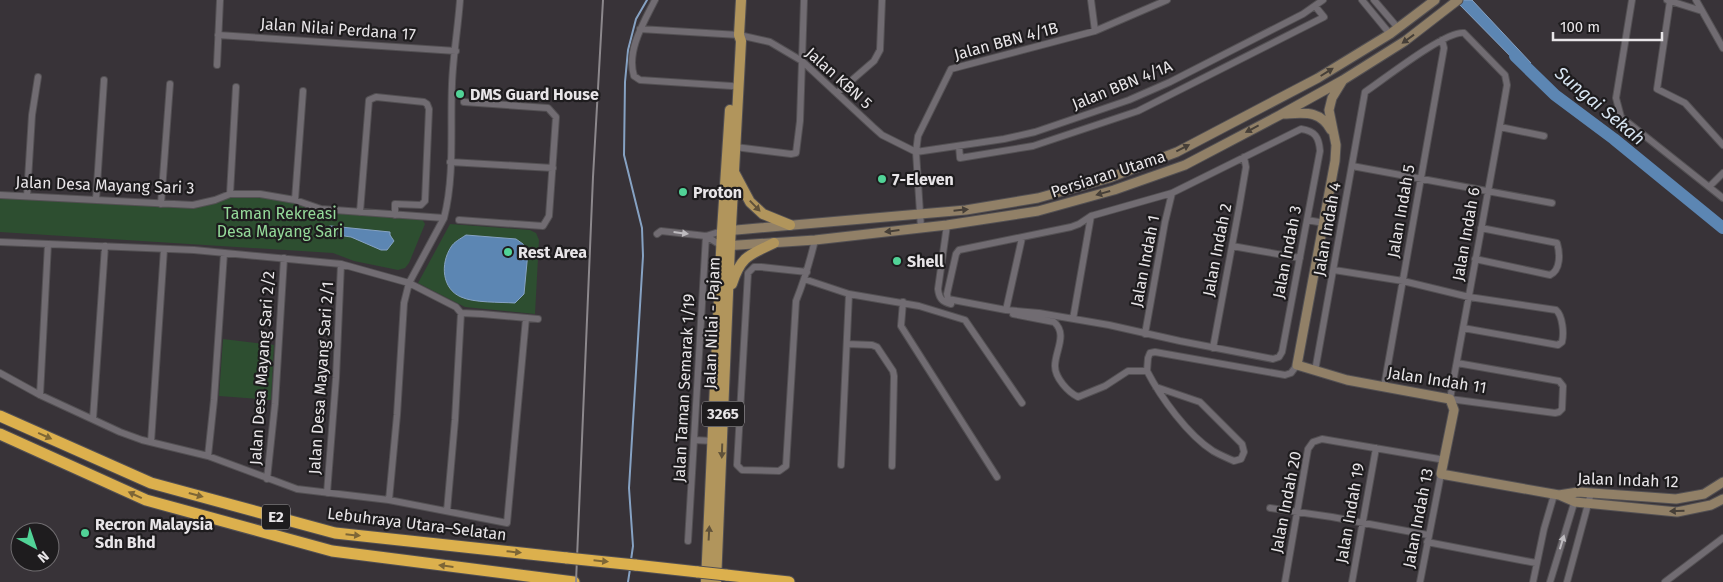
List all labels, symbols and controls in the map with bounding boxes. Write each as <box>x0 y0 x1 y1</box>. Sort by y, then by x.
scale bar <box>1553 10 1662 42</box>
street label: Jalan Nilai Perdana 17 <box>260 14 416 44</box>
street label: Jalan BBN 4/1B <box>952 18 1060 64</box>
text: 100 m <box>1560 18 1600 36</box>
one-way arrow <box>1401 34 1415 44</box>
street label: Jalan KBN 5 <box>802 43 876 113</box>
street label: Jalan BBN 4/1A <box>1069 56 1176 114</box>
water label: Sungai Sekah <box>1550 61 1649 150</box>
one-way arrow <box>1321 68 1334 77</box>
place label: DMS Guard House <box>470 85 599 104</box>
marker: DMS Guard House <box>454 88 466 100</box>
one-way arrow <box>1245 125 1260 133</box>
one-way arrow <box>1176 144 1191 152</box>
street label: Persiaran Utama <box>1048 147 1168 201</box>
street label: Jalan Indah 5 <box>1383 163 1419 259</box>
place label: 7-Eleven <box>892 170 954 189</box>
street label: Jalan Desa Mayang Sari 3 <box>15 172 195 198</box>
marker: 7-Eleven <box>876 173 888 185</box>
street label: Jalan Indah 4 <box>1309 180 1345 277</box>
place label: Proton <box>693 183 742 202</box>
marker: Proton <box>677 186 689 198</box>
street label: Jalan Indah 6 <box>1448 186 1484 282</box>
one-way arrow <box>1096 190 1111 198</box>
one-way arrow <box>749 200 761 212</box>
street label: Jalan Indah 2 <box>1199 202 1235 298</box>
park label: Taman Rekreasi Desa Mayang Sari <box>217 204 343 241</box>
street label: Jalan Indah 3 <box>1269 204 1305 300</box>
one-way arrow <box>953 206 969 214</box>
street label: Jalan Indah 1 <box>1127 213 1163 309</box>
one-way arrow <box>884 227 900 235</box>
one-way arrow <box>673 229 689 237</box>
place label: Rest Area <box>518 243 587 262</box>
marker: Rest Area <box>502 246 514 258</box>
place label: Shell <box>907 252 944 271</box>
marker: Shell <box>891 255 903 267</box>
street label: Jalan Nilai - Pajam <box>700 257 724 389</box>
street label: Jalan Desa Mayang Sari 2/2 <box>246 270 278 466</box>
street label: Jalan Desa Mayang Sari 2/1 <box>305 281 337 475</box>
street label: Jalan Taman Semarak 1/19 <box>670 293 698 483</box>
street label: Jalan Indah 11 <box>1386 363 1488 397</box>
road number: 3265 <box>702 402 744 426</box>
one-way arrow <box>38 432 52 440</box>
one-way arrow <box>717 443 725 459</box>
street label: Jalan Indah 20 <box>1267 449 1305 554</box>
street label: Jalan Indah 19 <box>1332 461 1368 565</box>
street label: Jalan Indah 13 <box>1399 466 1437 570</box>
street label: Jalan Indah 12 <box>1577 469 1679 491</box>
one-way arrow <box>128 491 142 499</box>
one-way arrow <box>188 491 203 499</box>
road number: E2 <box>262 504 290 530</box>
street label: Lebuhraya Utara–Selatan <box>326 504 508 544</box>
one-way arrow <box>1668 507 1684 515</box>
place label: Recron Malaysia Sdn Bhd <box>95 515 213 552</box>
north arrow <box>10 522 60 572</box>
one-way arrow <box>705 525 713 541</box>
marker: Recron Malaysia Sdn Bhd <box>79 527 91 539</box>
one-way arrow <box>345 531 361 539</box>
one-way arrow <box>1559 534 1567 549</box>
text: N <box>34 547 52 566</box>
one-way arrow <box>507 548 523 556</box>
one-way arrow <box>593 557 609 565</box>
one-way arrow <box>438 562 454 570</box>

